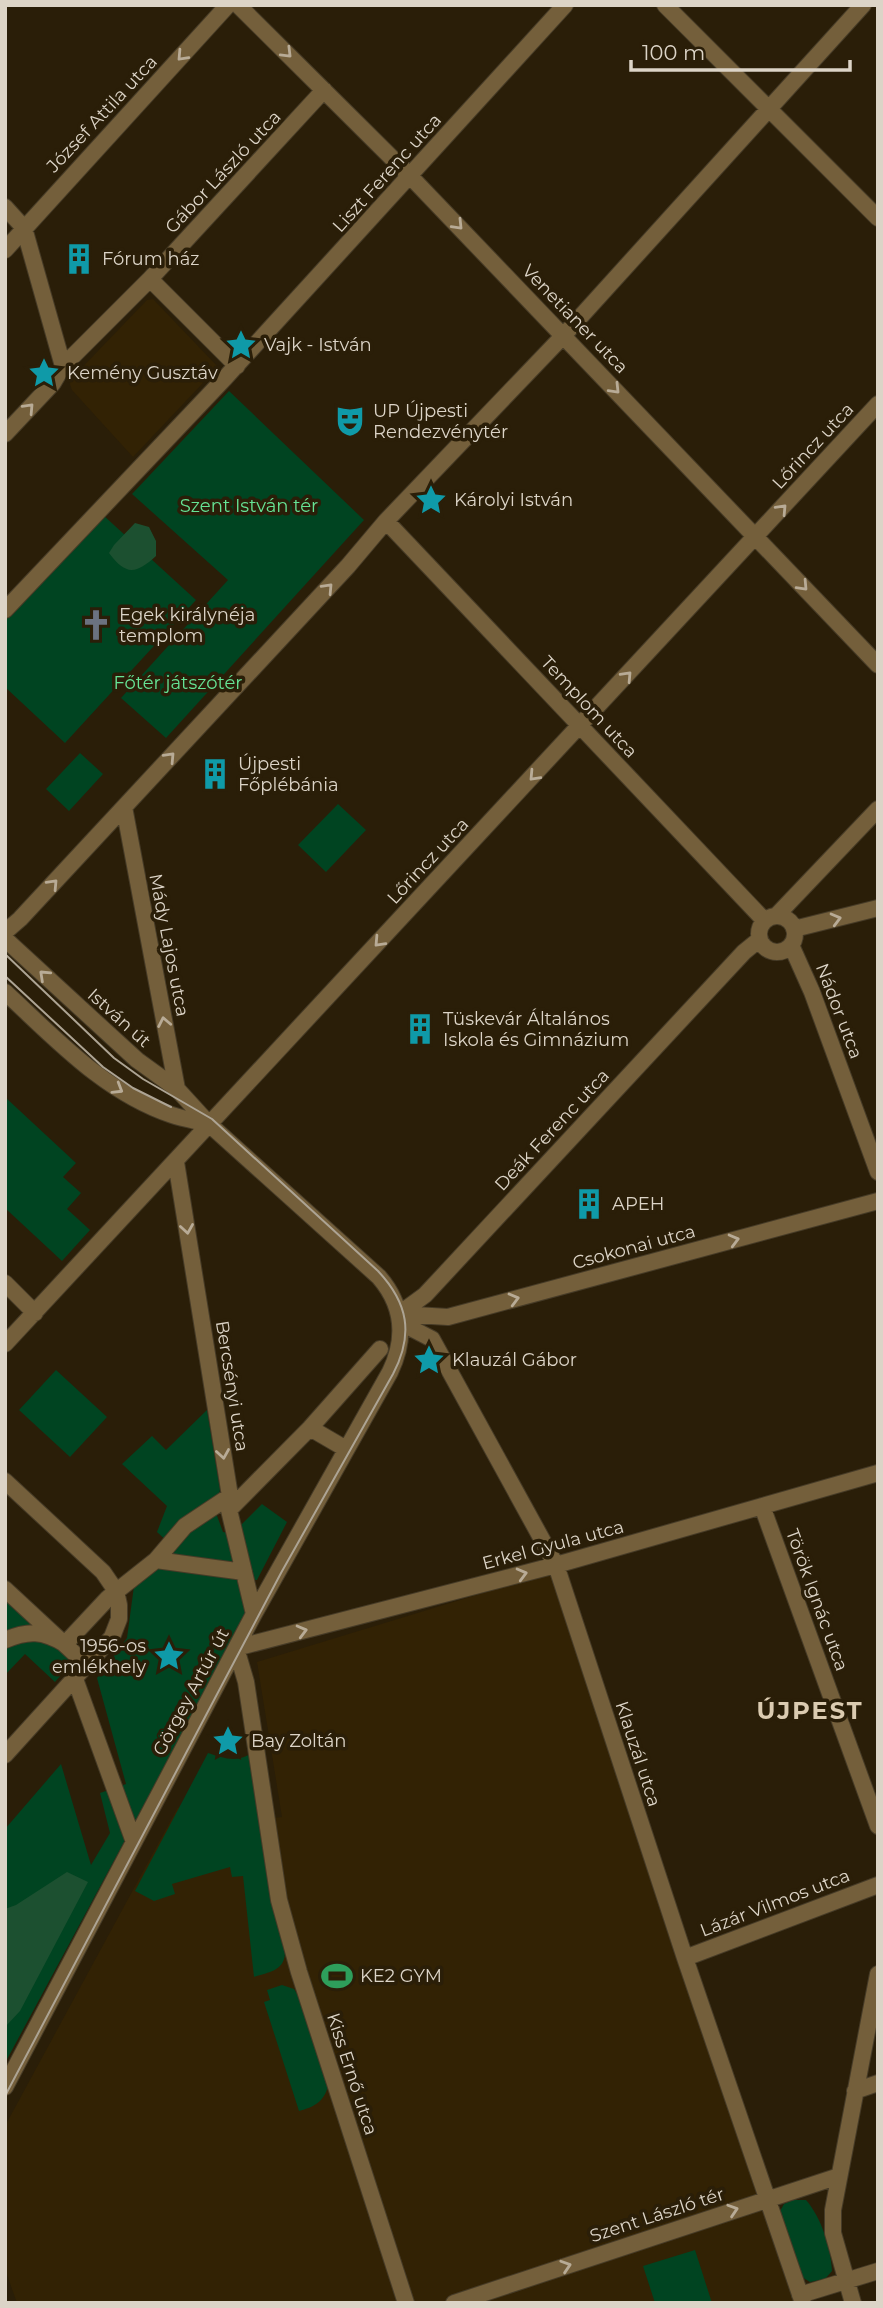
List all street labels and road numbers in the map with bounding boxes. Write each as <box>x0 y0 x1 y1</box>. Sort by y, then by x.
street label: József Attila utca <box>41 51 162 178</box>
street label: Gábor László utca <box>160 106 286 238</box>
street label: Liszt Ferenc utca <box>328 109 446 237</box>
street label: Venetianer utca <box>517 260 633 378</box>
street label: Lőrincz utca <box>768 398 858 494</box>
street label: Templom utca <box>536 651 642 763</box>
street label: Lőrincz utca <box>383 813 473 909</box>
street label: Mády Lajos utca <box>144 872 194 1018</box>
street label: Nádor utca <box>811 960 867 1062</box>
street label: István út <box>83 984 155 1052</box>
street label: Deák Ferenc utca <box>490 1065 614 1195</box>
street label: Csokonai utca <box>570 1220 698 1274</box>
street label: Bercsényi utca <box>211 1319 253 1453</box>
street label: Erkel Gyula utca <box>480 1516 626 1574</box>
street label: Török Ignác utca <box>781 1526 853 1674</box>
street label: Görgey Artúr út <box>148 1625 234 1759</box>
street label: Klauzál utca <box>611 1699 665 1809</box>
street label: Lázár Vilmos utca <box>697 1864 853 1942</box>
street label: Kiss Ernő utca <box>322 2010 382 2138</box>
street label: Szent László tér <box>587 2183 727 2247</box>

